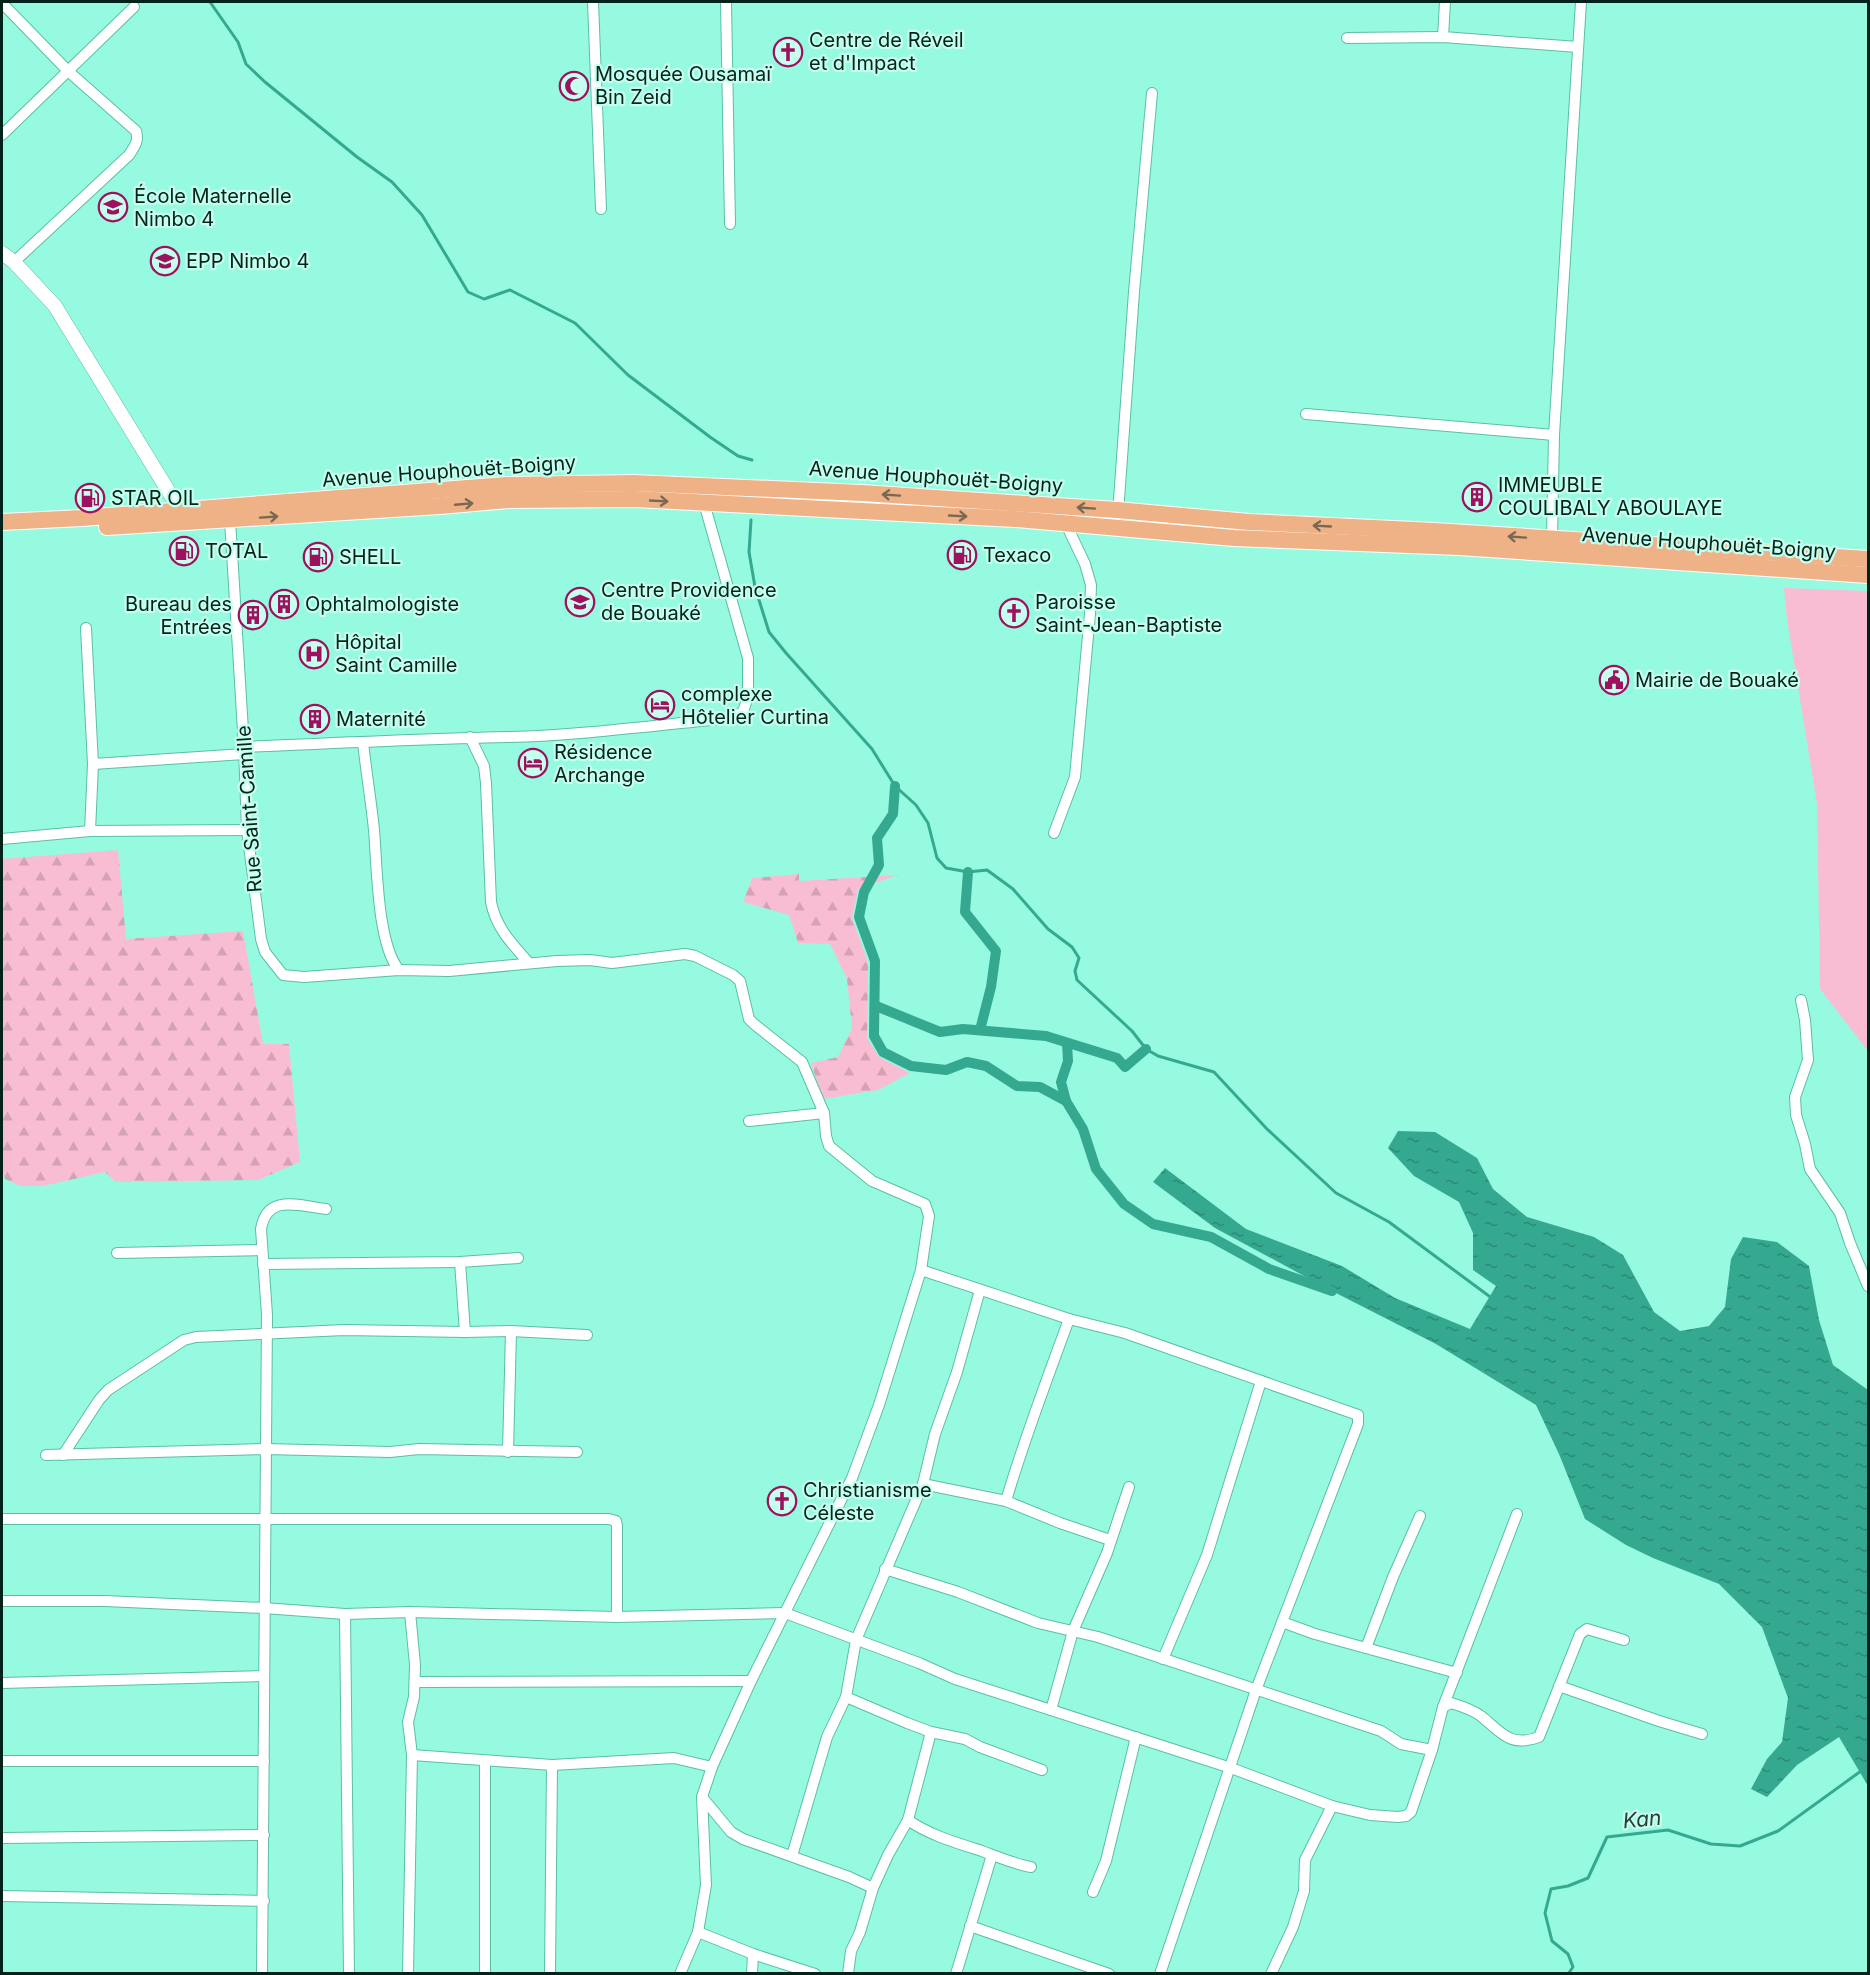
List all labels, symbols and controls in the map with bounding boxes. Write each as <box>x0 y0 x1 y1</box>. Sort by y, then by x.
place label: Centre de Réveil et d'Impact <box>809 28 964 75</box>
church icon: Centre de Réveil et d'Impact <box>772 36 804 68</box>
place label: Mosquée Ousamaï Bin Zeid <box>595 62 772 109</box>
mosque icon: Mosquée Ousamaï Bin Zeid <box>558 70 590 102</box>
place label: École Maternelle Nimbo 4 <box>134 183 292 231</box>
school or university icon: École Maternelle Nimbo 4 <box>97 191 129 223</box>
school or university icon: EPP Nimbo 4 <box>149 245 181 277</box>
place label: EPP Nimbo 4 <box>186 249 309 273</box>
street label: Avenue Houphouët-Boigny <box>321 450 577 492</box>
street label: Avenue Houphouët-Boigny <box>808 456 1064 498</box>
place label: IMMEUBLE COULIBALY ABOULAYE <box>1498 473 1722 520</box>
building icon: IMMEUBLE COULIBALY ABOULAYE <box>1461 481 1493 513</box>
fuel station icon: STAR OIL <box>74 482 106 514</box>
place label: STAR OIL <box>111 486 199 510</box>
one-way arrow <box>882 489 902 500</box>
one-way arrow <box>648 495 668 506</box>
one-way arrow <box>454 498 473 509</box>
one-way arrow <box>1076 502 1096 513</box>
one-way arrow <box>259 511 279 522</box>
one-way arrow <box>948 511 968 522</box>
one-way arrow <box>1313 520 1333 531</box>
street label: Avenue Houphouët-Boigny <box>1581 522 1837 564</box>
one-way arrow <box>1507 531 1527 542</box>
fuel station icon: TOTAL <box>168 535 200 567</box>
place label: TOTAL <box>205 539 268 563</box>
fuel station icon: Texaco <box>946 539 978 571</box>
fuel station icon: SHELL <box>302 541 334 573</box>
place label: Texaco <box>983 543 1051 567</box>
place label: SHELL <box>339 545 401 569</box>
place label: Centre Providence de Bouaké <box>601 578 777 625</box>
school or university icon: Centre Providence de Bouaké <box>564 586 596 618</box>
building icon: Ophtalmologiste <box>268 588 300 620</box>
place label: Paroisse Saint-Jean-Baptiste <box>1035 590 1222 637</box>
place label: Bureau des Entrées <box>125 592 232 639</box>
place label: Ophtalmologiste <box>305 592 459 616</box>
church icon: Paroisse Saint-Jean-Baptiste <box>998 597 1030 629</box>
building icon: Bureau des Entrées <box>237 599 269 631</box>
place label: Hôpital Saint Camille <box>335 630 457 677</box>
hospital icon: Hôpital Saint Camille <box>298 638 330 670</box>
public building icon: Mairie de Bouaké <box>1598 664 1630 696</box>
place label: Mairie de Bouaké <box>1635 668 1799 692</box>
place label: complexe Hôtelier Curtina <box>681 682 829 729</box>
hotel icon: complexe Hôtelier Curtina <box>644 689 676 721</box>
building icon: Maternité <box>299 703 331 735</box>
place label: Maternité <box>336 707 426 731</box>
street label: Rue Saint-Camille <box>231 725 267 893</box>
place label: Résidence Archange <box>554 740 652 787</box>
hotel icon: Résidence Archange <box>517 747 549 779</box>
place label: Christianisme Céleste <box>803 1478 932 1525</box>
church icon: Christianisme Céleste <box>766 1485 798 1517</box>
water label: Kan <box>1622 1805 1662 1833</box>

